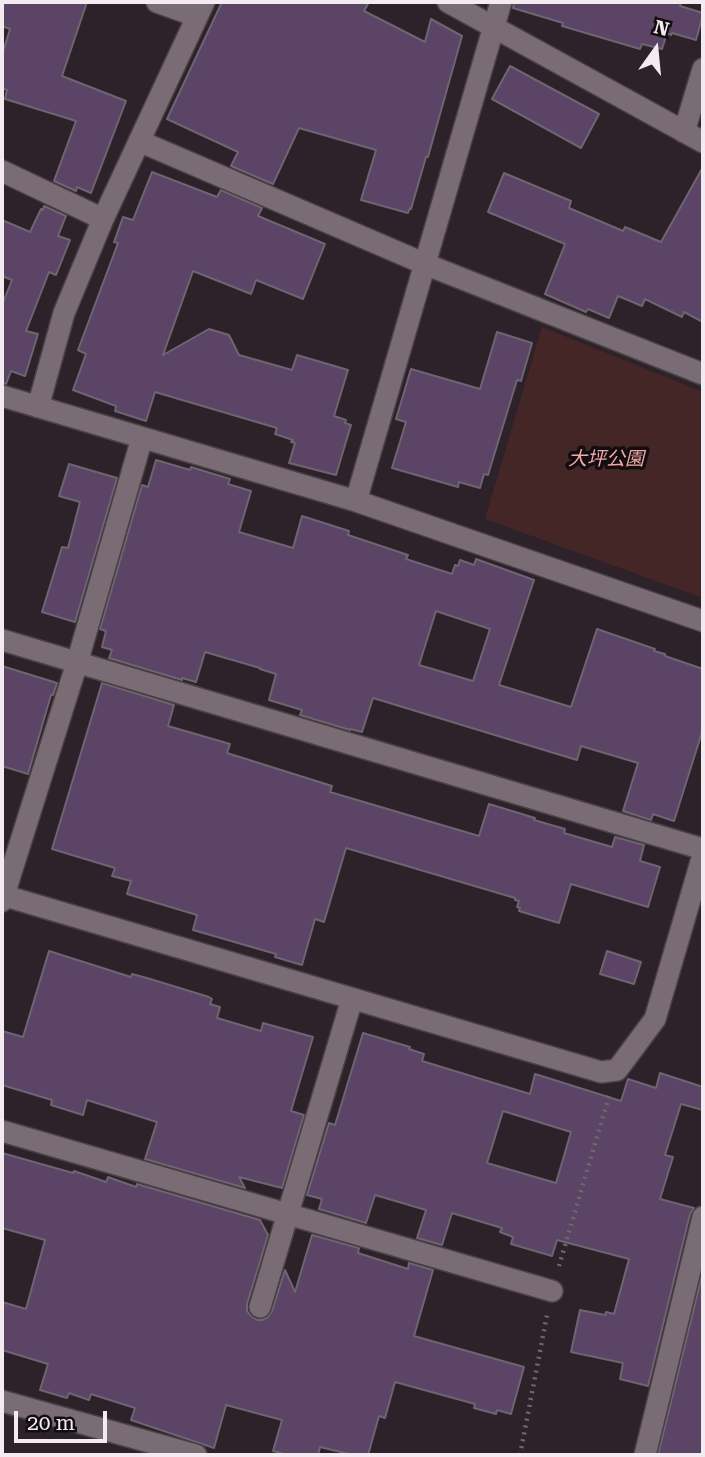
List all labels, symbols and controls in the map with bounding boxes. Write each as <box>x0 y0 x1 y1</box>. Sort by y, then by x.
north arrow <box>621 14 691 84</box>
text: N <box>652 15 672 41</box>
park label: 大坪公園 <box>568 448 644 470</box>
scale bar <box>18 1398 110 1442</box>
text: 20 m <box>27 1411 75 1435</box>

